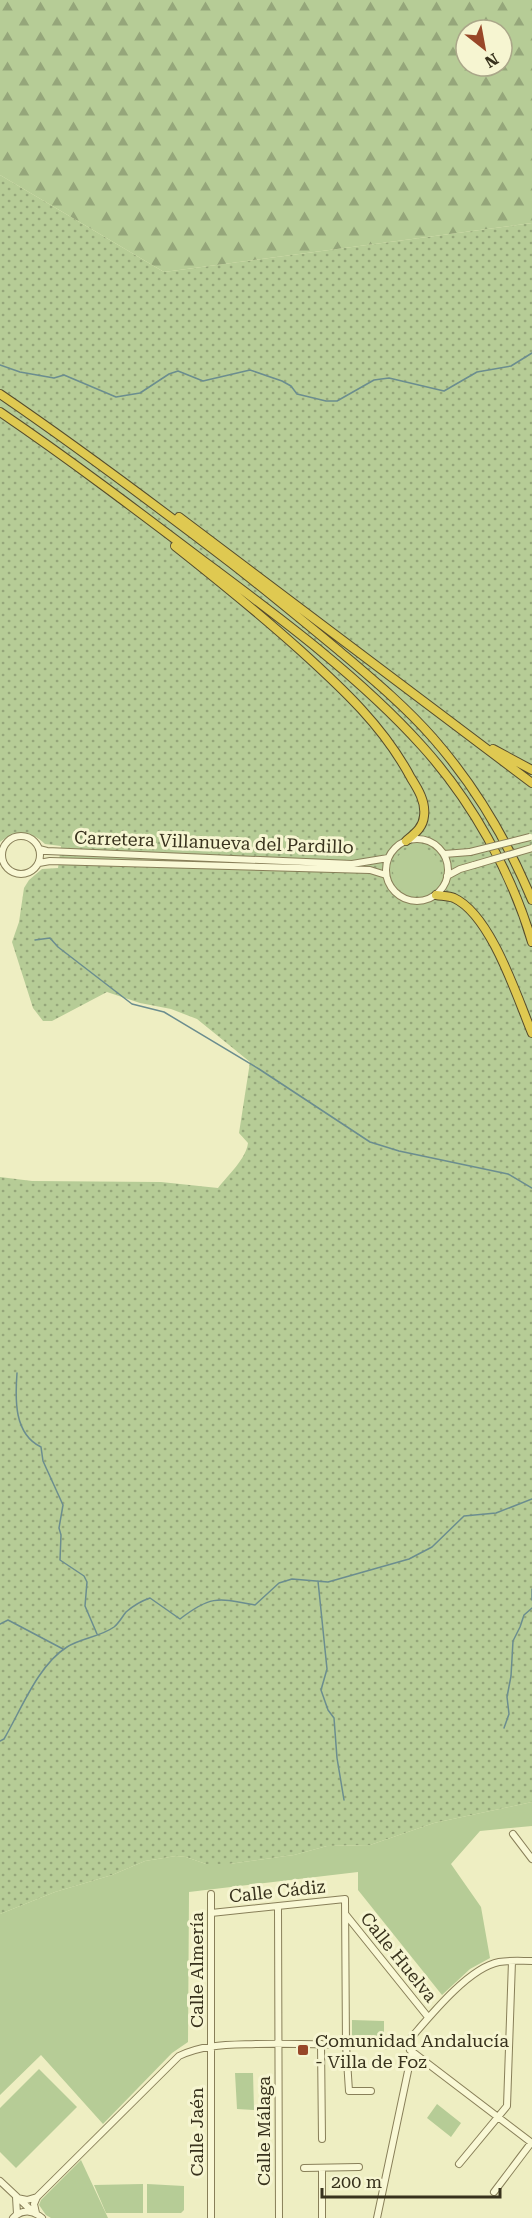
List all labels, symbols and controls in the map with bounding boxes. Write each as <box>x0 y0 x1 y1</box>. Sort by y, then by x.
north arrow <box>454 18 514 78</box>
text: N <box>481 49 502 72</box>
street label: Carretera Villanueva del Pardillo <box>74 827 354 857</box>
street label: Calle Cádiz <box>228 1875 327 1906</box>
street label: Calle Huelva <box>356 1908 442 2006</box>
street label: Calle Almería <box>186 1912 207 2028</box>
place label: Comunidad Andalucía - Villa de Foz <box>315 2030 509 2072</box>
marker: Comunidad Andalucía - Villa de Foz <box>296 2043 310 2057</box>
street label: Calle Málaga <box>253 2076 274 2186</box>
street label: Calle Jaén <box>186 2087 207 2177</box>
scale bar <box>322 2161 500 2199</box>
text: 200 m <box>331 2171 382 2192</box>

